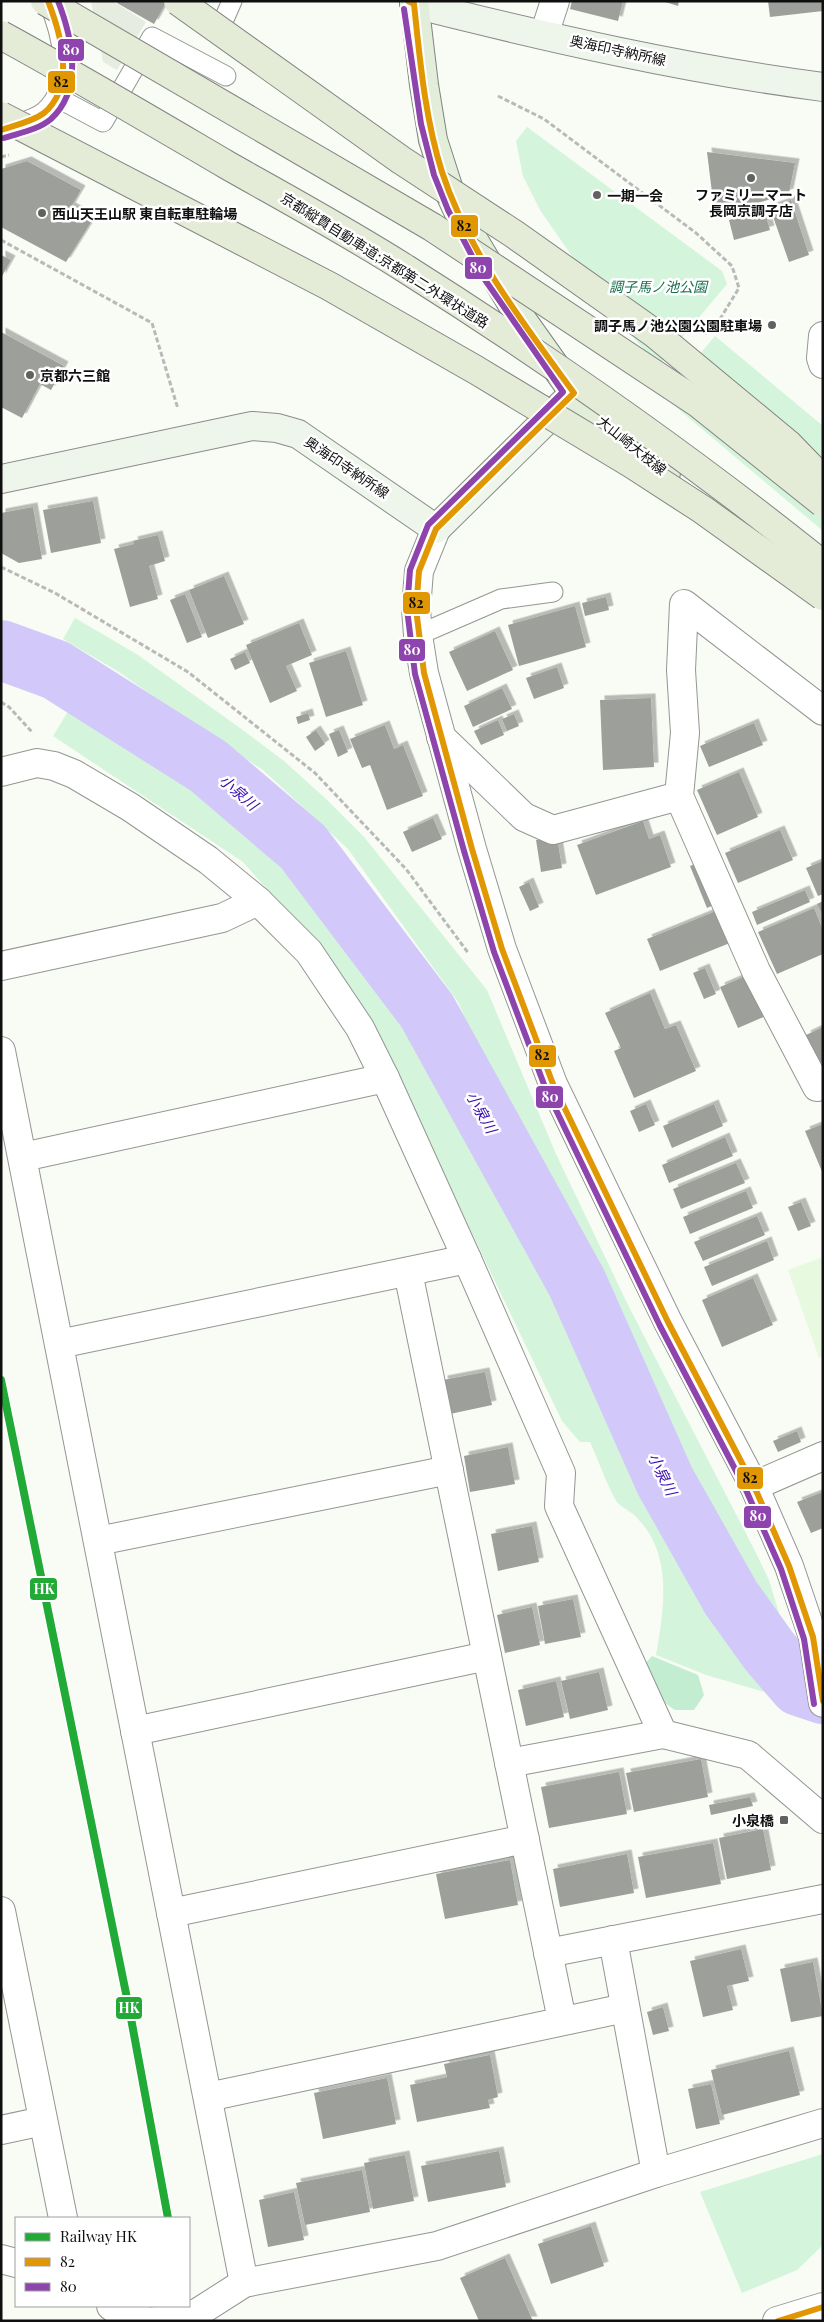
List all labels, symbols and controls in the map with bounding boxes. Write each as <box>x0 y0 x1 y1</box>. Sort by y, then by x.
street label: 奥海印寺納所線 <box>568 31 668 69</box>
line badge: 80 <box>57 38 85 62</box>
text: 80 <box>63 40 79 59</box>
line badge: 82 <box>47 70 76 94</box>
text: 82 <box>53 72 69 91</box>
marker: ファミリーマート 長岡京調子店 <box>745 172 757 184</box>
place label: ファミリーマート 長岡京調子店 <box>695 185 807 220</box>
place label: 一期一会 <box>607 186 663 205</box>
street label: 京都縦貫自動車道;京都第二外環状道路 <box>277 188 493 332</box>
marker: 一期一会 <box>591 189 603 201</box>
place label: 西山天王山駅 東自転車駐輪場 <box>52 204 237 223</box>
marker: 西山天王山駅 東自転車駐輪場 <box>36 207 48 219</box>
line badge: 82 <box>450 214 479 238</box>
text: 82 <box>456 216 472 235</box>
line badge: 80 <box>464 256 493 280</box>
text: 80 <box>470 258 486 277</box>
park label: 調子馬ノ池公園 <box>609 277 709 296</box>
place label: 調子馬ノ池公園公園駐車場 <box>594 316 762 335</box>
marker: 調子馬ノ池公園公園駐車場 <box>766 319 778 331</box>
place label: 京都六三館 <box>40 366 110 385</box>
marker: 京都六三館 <box>24 369 36 381</box>
street label: 大山崎大枝線 <box>593 411 671 479</box>
street label: 奥海印寺納所線 <box>301 432 393 502</box>
line badge: 82 <box>402 591 431 615</box>
text: 82 <box>408 593 424 612</box>
line badge: 80 <box>398 638 426 662</box>
text: 80 <box>404 640 420 659</box>
water label: 小泉川 <box>215 770 264 816</box>
line badge: 82 <box>528 1044 557 1068</box>
text: 82 <box>534 1045 550 1064</box>
line badge: 80 <box>535 1085 564 1109</box>
water label: 小泉川 <box>462 1087 503 1138</box>
text: 80 <box>542 1087 558 1106</box>
water label: 小泉川 <box>644 1449 683 1500</box>
line badge: 82 <box>736 1466 764 1490</box>
text: 82 <box>742 1468 758 1487</box>
line badge: 80 <box>743 1505 772 1529</box>
text: 80 <box>750 1506 766 1525</box>
line badge: HK <box>29 1577 58 1601</box>
text: HK <box>33 1579 56 1598</box>
place label: 小泉橋 <box>732 1811 774 1830</box>
marker: 小泉橋 <box>778 1814 790 1826</box>
line badge: HK <box>115 1996 143 2020</box>
text: HK <box>118 1998 141 2017</box>
legend <box>15 2217 190 2307</box>
text: Railway HK <box>60 2226 137 2246</box>
text: 82 <box>60 2251 75 2271</box>
text: 80 <box>60 2276 77 2296</box>

